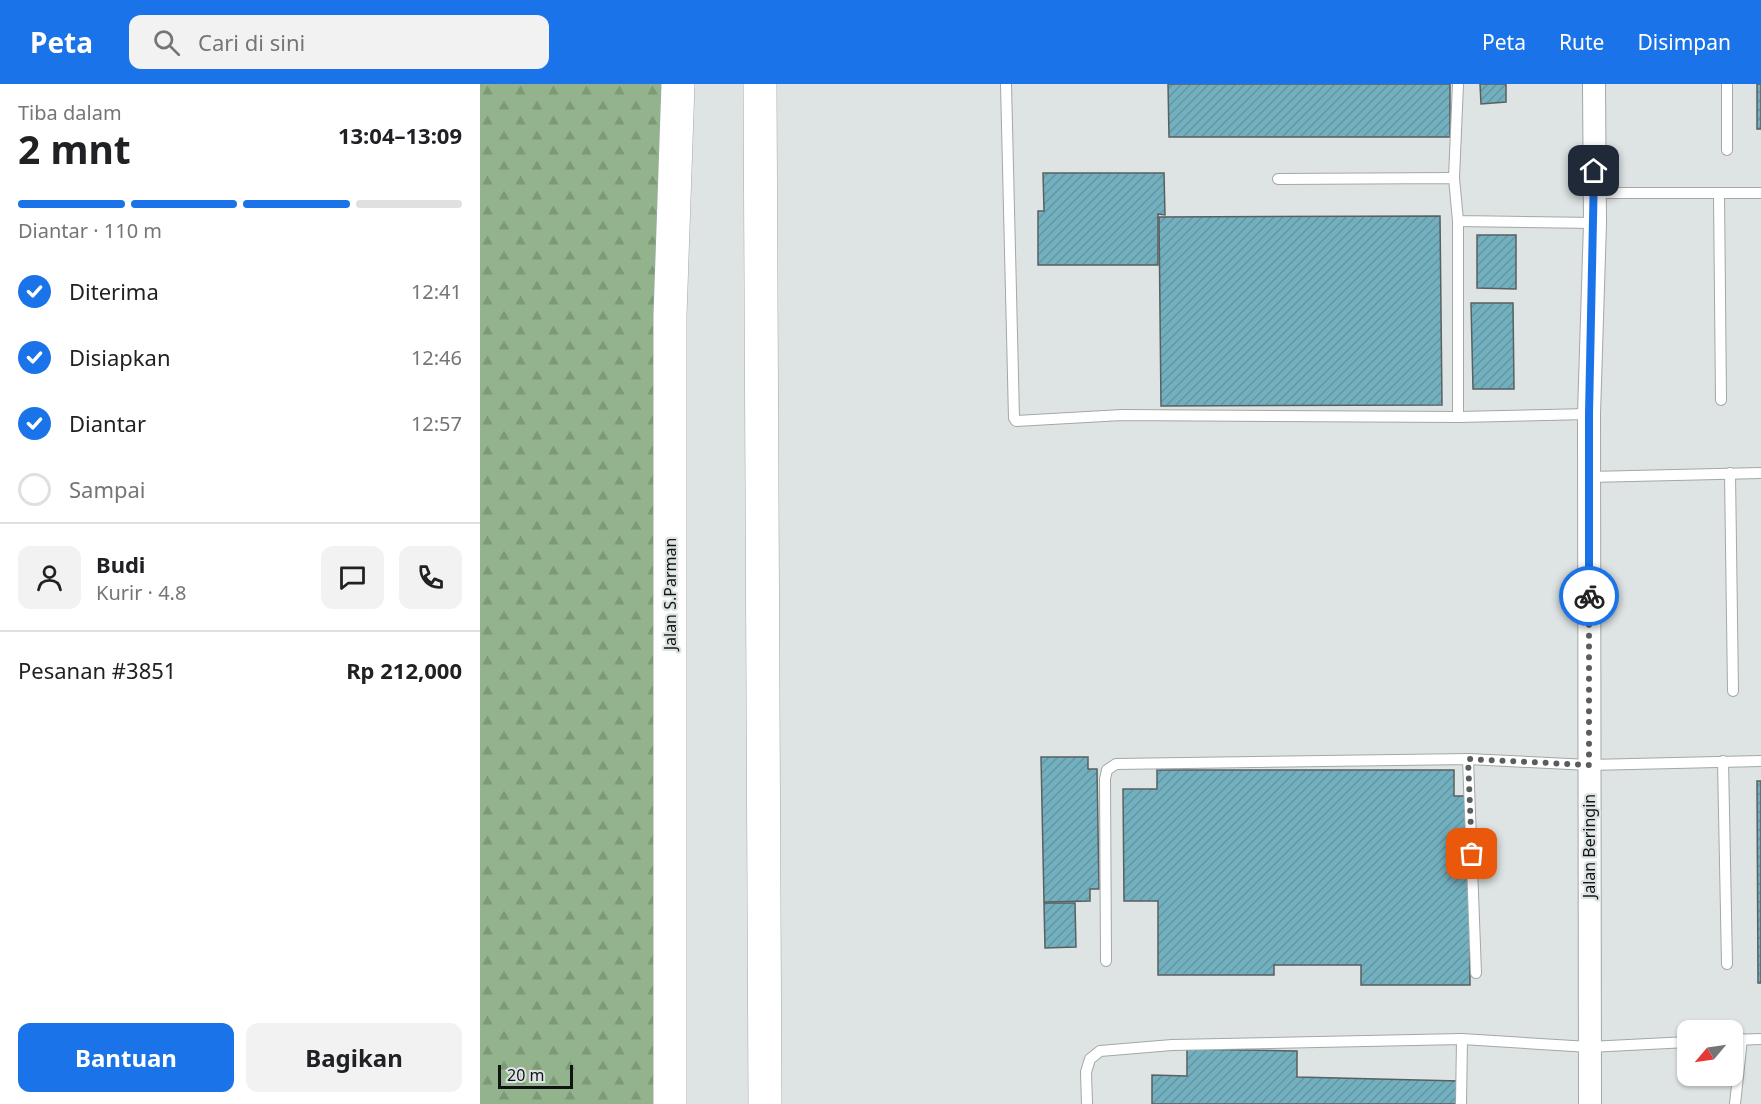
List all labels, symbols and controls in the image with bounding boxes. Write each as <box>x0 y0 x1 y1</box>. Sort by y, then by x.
search box <box>129 15 549 69</box>
text: Peta <box>30 23 93 61</box>
icon: search <box>150 26 183 59</box>
text: Cari di sini <box>198 27 305 57</box>
text: Peta <box>1482 28 1526 56</box>
text: Rute <box>1559 28 1604 56</box>
text: Disimpan <box>1637 28 1731 56</box>
text: Tiba dalam <box>18 99 122 126</box>
text: 13:04–13:09 <box>338 120 462 150</box>
text: 2 mnt <box>18 122 131 175</box>
pin <box>1568 145 1619 196</box>
icon: home <box>1577 154 1610 187</box>
text: Diantar · 110 m <box>18 217 162 244</box>
icon: check <box>18 275 51 308</box>
text: Diterima <box>69 276 159 306</box>
text: 12:41 <box>411 278 462 305</box>
icon: check <box>18 341 51 374</box>
text: Disiapkan <box>69 342 171 372</box>
text: 12:46 <box>411 344 462 371</box>
icon: check <box>18 407 51 440</box>
text: Diantar <box>69 408 146 438</box>
text: 12:57 <box>411 410 462 437</box>
text: Sampai <box>69 474 146 504</box>
street label: Jalan S.Parman <box>659 538 681 652</box>
button: person <box>18 546 81 609</box>
button: chat <box>321 546 384 609</box>
button: phone <box>399 546 462 609</box>
text: Budi <box>96 549 145 579</box>
courier <box>1559 566 1619 626</box>
text: Kurir · 4.8 <box>96 579 186 606</box>
icon: bike <box>1573 580 1606 613</box>
text: Pesanan #3851 <box>18 655 176 685</box>
text: Rp 212,000 <box>346 655 462 685</box>
street label: Jalan Beringin <box>1578 794 1600 900</box>
pin <box>1446 828 1497 879</box>
icon: bag <box>1455 837 1488 870</box>
north arrow <box>1677 1020 1743 1086</box>
map controls <box>1677 1020 1743 1086</box>
button: Bantuan <box>18 1023 234 1092</box>
button: Bagikan <box>246 1023 462 1092</box>
scale bar <box>498 1062 573 1090</box>
text: 20 m <box>507 1064 544 1086</box>

